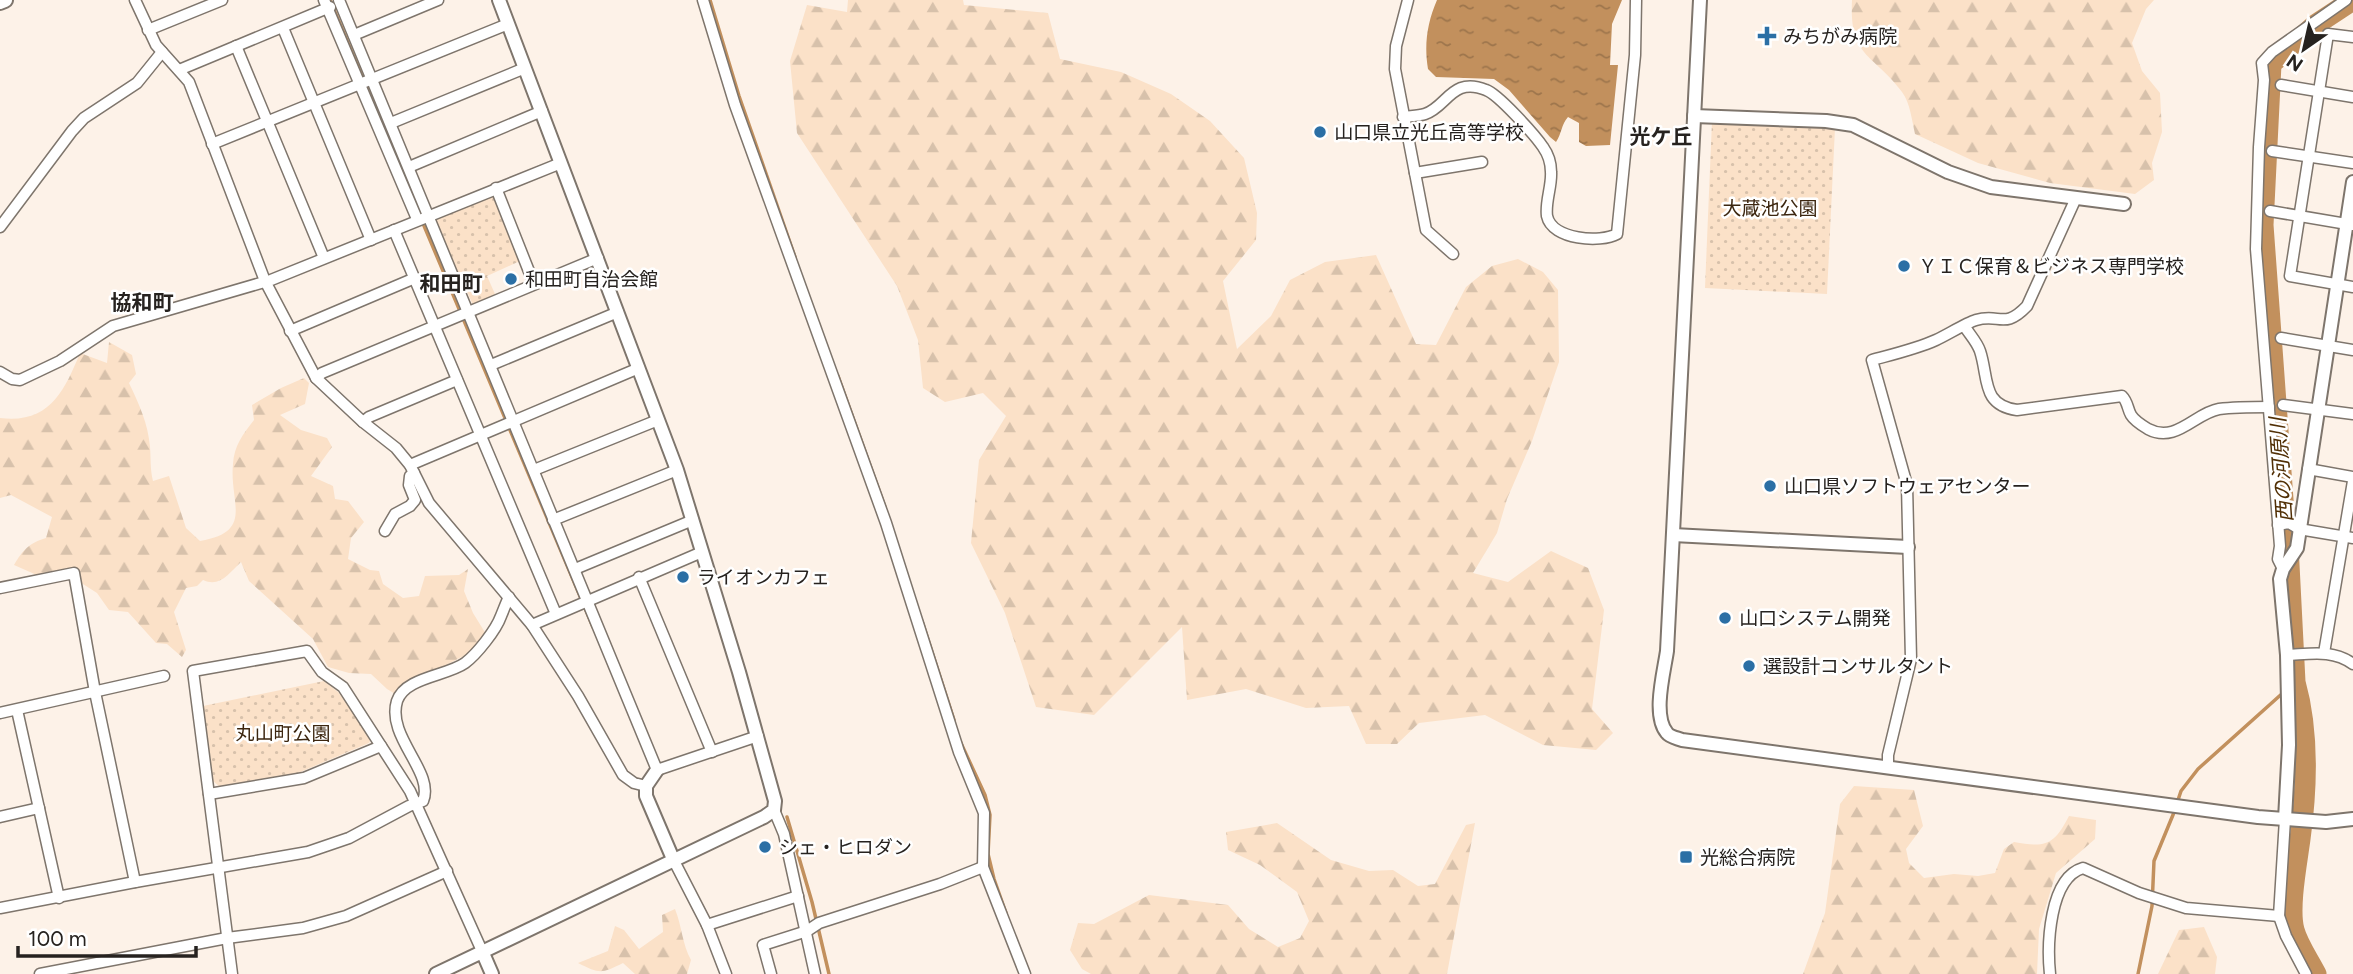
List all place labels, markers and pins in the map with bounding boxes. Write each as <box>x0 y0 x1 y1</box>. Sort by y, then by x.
place label: みちがみ病院 <box>1783 25 1897 48</box>
marker: みちがみ病院 <box>1757 26 1777 46</box>
place label: 山口県立光丘高等学校 <box>1334 121 1524 144</box>
marker: 山口県立光丘高等学校 <box>1312 124 1328 140</box>
place label: ＹＩＣ保育＆ビジネス専門学校 <box>1918 255 2184 278</box>
marker: ＹＩＣ保育＆ビジネス専門学校 <box>1896 258 1912 274</box>
place label: 和田町自治会館 <box>525 268 658 291</box>
marker: 和田町自治会館 <box>503 271 519 287</box>
place label: 山口県ソフトウェアセンター <box>1784 475 2031 498</box>
marker: 山口県ソフトウェアセンター <box>1762 478 1778 494</box>
place label: ライオンカフェ <box>697 566 830 589</box>
marker: ライオンカフェ <box>675 569 691 585</box>
place label: 山口システム開発 <box>1739 607 1890 630</box>
marker: 山口システム開発 <box>1717 610 1733 626</box>
place label: 選設計コンサルタント <box>1763 655 1953 678</box>
marker: 選設計コンサルタント <box>1741 658 1757 674</box>
place label: シェ・ヒロダン <box>779 836 912 859</box>
marker: シェ・ヒロダン <box>757 839 773 855</box>
place label: 光総合病院 <box>1700 846 1795 869</box>
marker: 光総合病院 <box>1678 849 1694 865</box>

